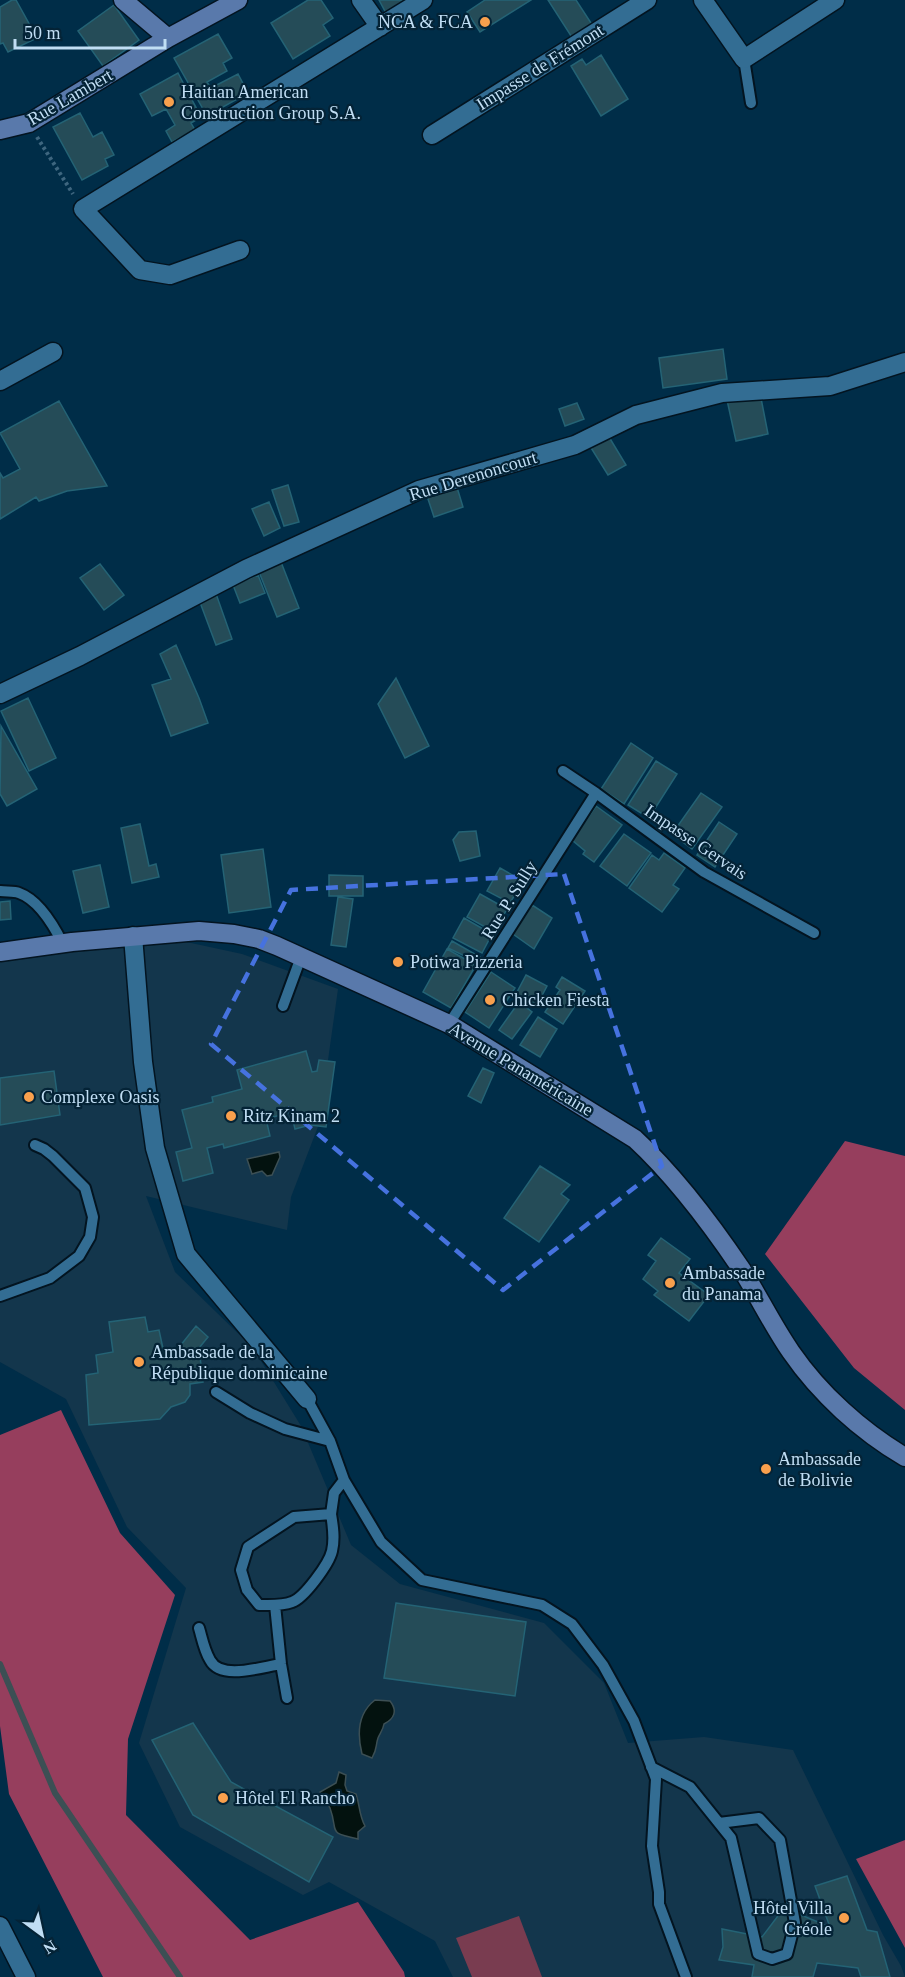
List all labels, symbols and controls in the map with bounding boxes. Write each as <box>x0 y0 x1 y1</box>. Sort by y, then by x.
scale bar <box>15 12 165 50</box>
place label: NCA & FCA <box>378 12 473 32</box>
marker: NCA & FCA <box>478 15 492 29</box>
street label: Impasse de Frémont <box>473 20 607 114</box>
text: 50 m <box>24 23 61 43</box>
street label: Rue Lambert <box>24 65 116 129</box>
place label: Haitian American Construction Group S.A. <box>181 82 361 123</box>
marker: Haitian American Construction Group S.A. <box>162 95 176 109</box>
street label: Rue Derenoncourt <box>407 447 539 505</box>
street label: Impasse Gervais <box>641 800 751 884</box>
street label: Rue P. Sully <box>477 857 541 943</box>
place label: Potiwa Pizzeria <box>410 952 522 972</box>
marker: Potiwa Pizzeria <box>391 955 405 969</box>
place label: Chicken Fiesta <box>502 990 609 1010</box>
marker: Chicken Fiesta <box>483 993 497 1007</box>
street label: Avenue Panaméricaine <box>445 1018 597 1120</box>
place label: Complexe Oasis <box>41 1087 160 1107</box>
marker: Complexe Oasis <box>22 1090 36 1104</box>
place label: Ritz Kinam 2 <box>243 1106 340 1126</box>
marker: Ritz Kinam 2 <box>224 1109 238 1123</box>
place label: Ambassade du Panama <box>682 1263 765 1304</box>
marker: Ambassade du Panama <box>663 1276 677 1290</box>
place label: Ambassade de la République dominicaine <box>151 1342 327 1383</box>
marker: Ambassade de la République dominicaine <box>132 1355 146 1369</box>
place label: Ambassade de Bolivie <box>778 1449 861 1490</box>
marker: Ambassade de Bolivie <box>759 1462 773 1476</box>
place label: Hôtel El Rancho <box>235 1788 355 1808</box>
marker: Hôtel El Rancho <box>216 1791 230 1805</box>
place label: Hôtel Villa Créole <box>753 1898 832 1939</box>
north arrow <box>12 1905 72 1965</box>
marker: Hôtel Villa Créole <box>837 1911 851 1925</box>
text: N <box>40 1937 59 1958</box>

